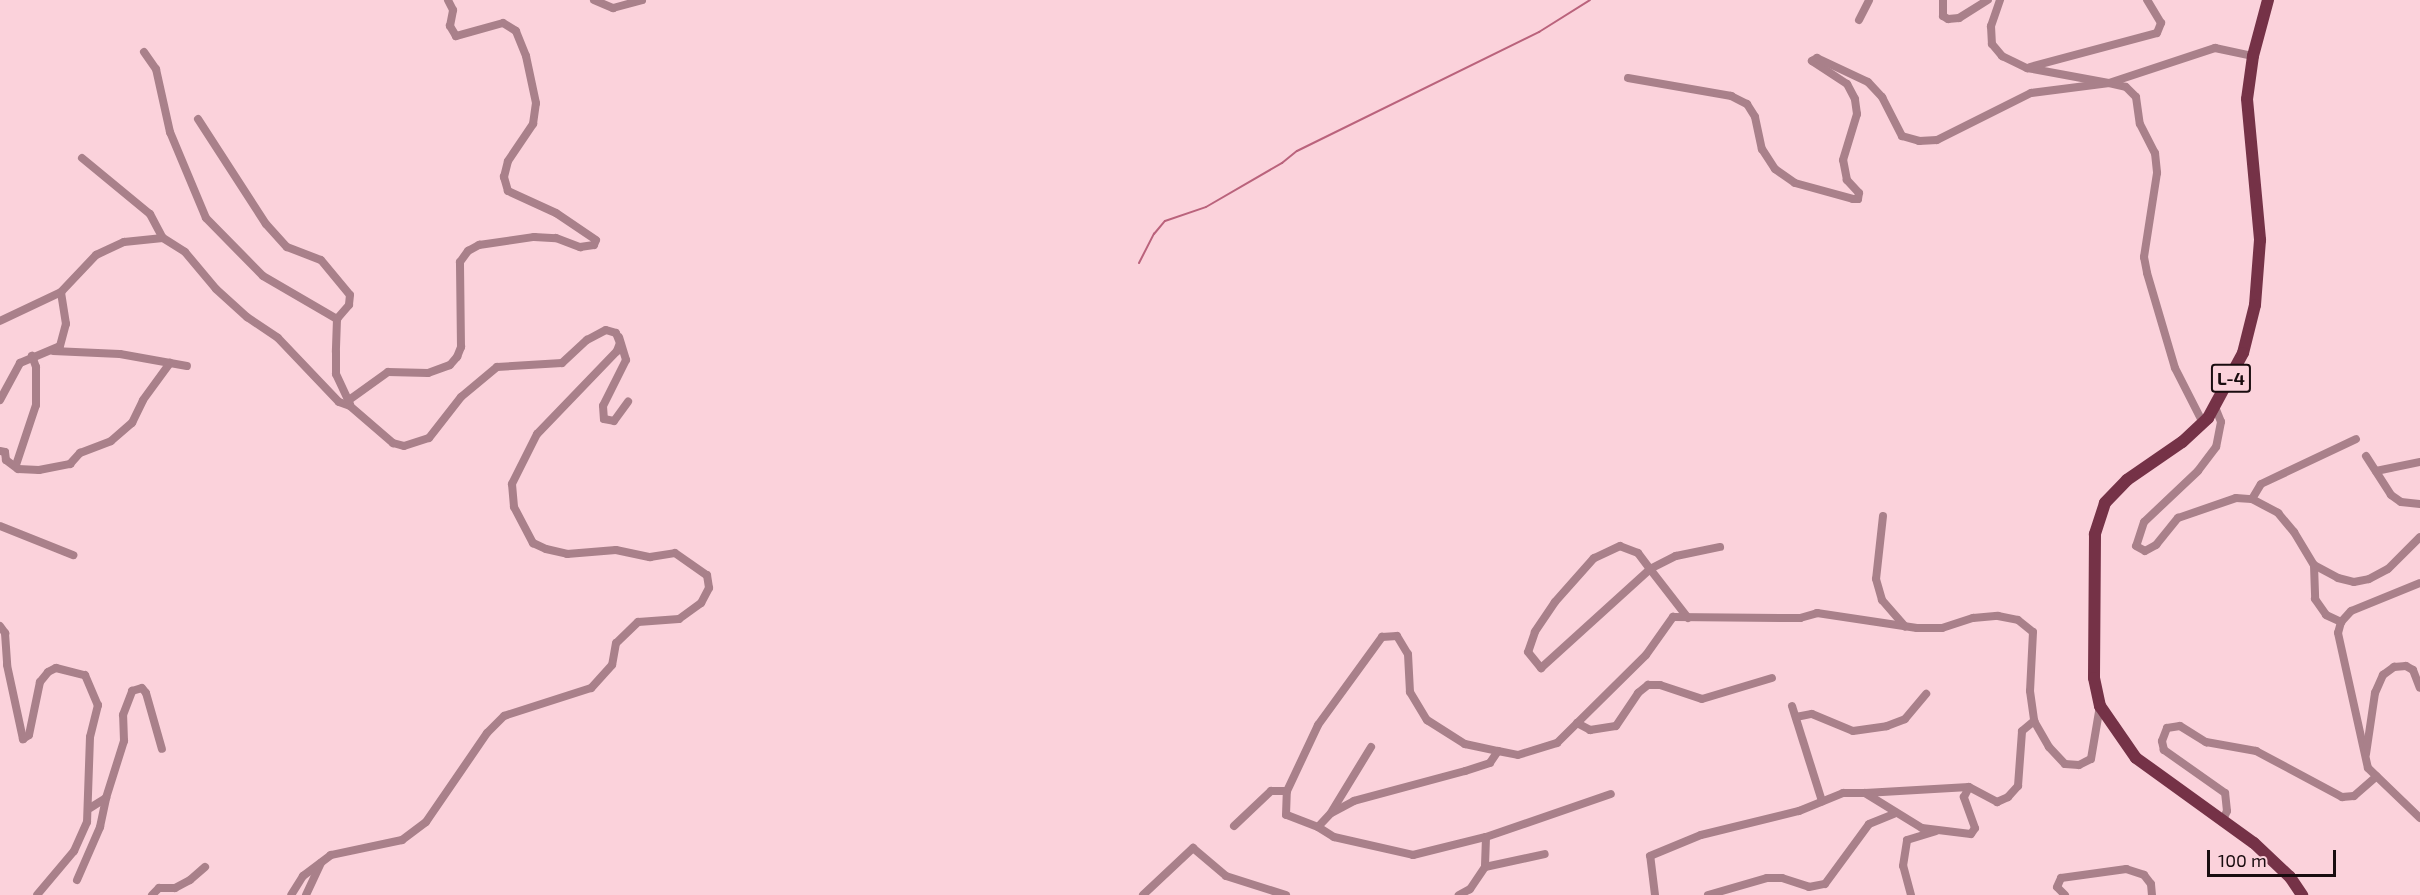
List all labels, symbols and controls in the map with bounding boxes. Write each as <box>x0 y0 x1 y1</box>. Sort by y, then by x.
road number: L-4 <box>2210 363 2252 393</box>
scale bar <box>2210 838 2339 876</box>
text: 100 m <box>2218 849 2267 871</box>

